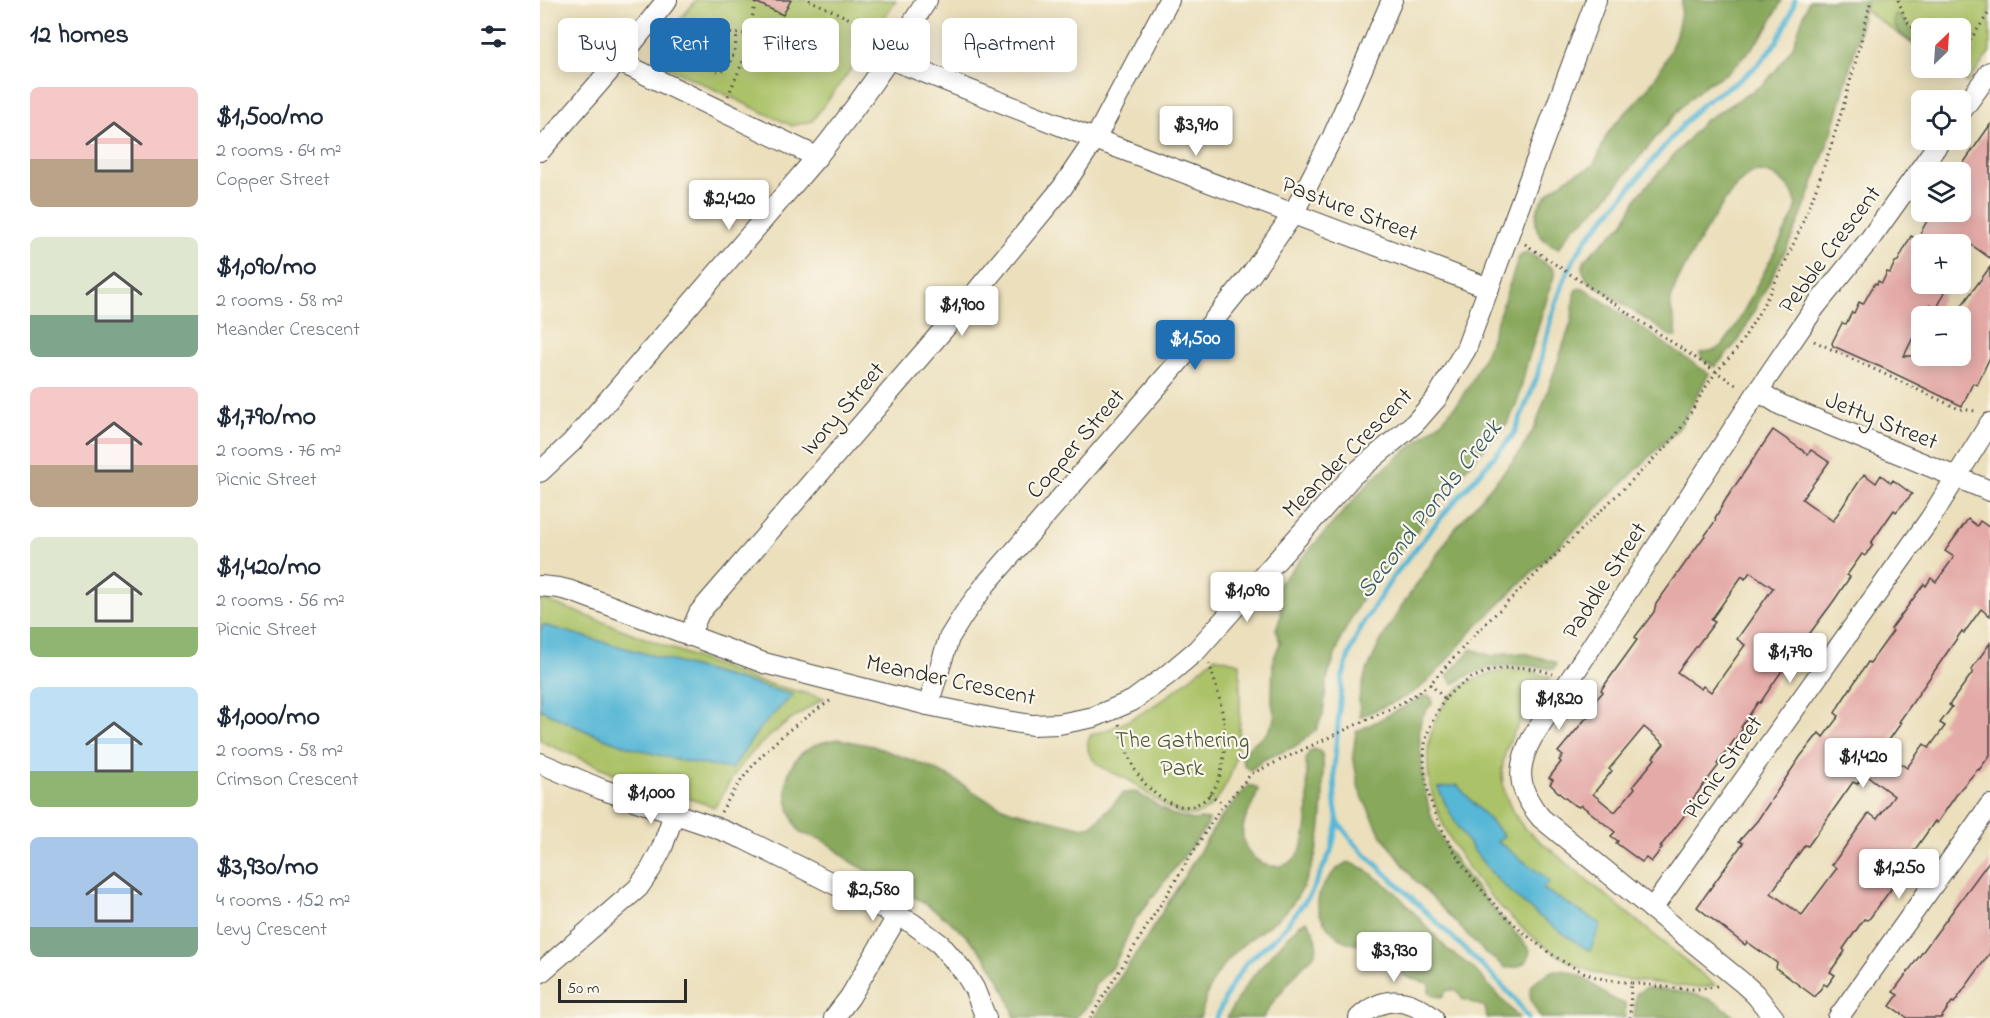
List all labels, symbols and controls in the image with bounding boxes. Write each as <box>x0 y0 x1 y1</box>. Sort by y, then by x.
text: 12 homes <box>30 17 129 55</box>
chip: Buy <box>558 18 638 72</box>
chip: Rent <box>650 18 730 72</box>
chip: Filters <box>742 18 839 72</box>
chip: New <box>851 18 930 72</box>
chip: Apartment <box>942 18 1077 72</box>
north arrow <box>1911 18 1971 78</box>
map controls <box>1911 18 1971 366</box>
icon: filters <box>477 20 510 53</box>
button: locate <box>1911 90 1971 150</box>
text: $1,500/mo <box>216 99 324 137</box>
pin: $3,910 <box>1147 106 1245 157</box>
icon: home <box>78 111 150 183</box>
text: $3,910 <box>1174 111 1218 140</box>
text: 2 rooms · 64 m² <box>216 137 341 166</box>
button: layers <box>1911 162 1971 222</box>
text: Copper Street <box>216 166 330 195</box>
street label: Pasture Street <box>1276 168 1423 252</box>
street label: Pebble Crescent <box>1771 179 1891 322</box>
pin: $2,420 <box>680 180 778 231</box>
text: $2,420 <box>703 185 755 214</box>
button: + <box>1911 234 1971 294</box>
text: $1,090/mo <box>216 249 317 287</box>
icon: home <box>78 261 150 333</box>
pin: $1,900 <box>913 286 1011 337</box>
text: 2 rooms · 58 m² <box>216 287 343 316</box>
text: $1,900 <box>939 291 985 320</box>
button: − <box>1911 306 1971 366</box>
text: Meander Crescent <box>216 316 360 345</box>
pin: $1,500 <box>1146 320 1244 371</box>
text: $1,500 <box>1170 325 1220 354</box>
street label: Ivory Street <box>793 355 895 465</box>
street label: Meander Crescent <box>1275 380 1422 527</box>
street label: Copper Street <box>1019 382 1135 508</box>
street label: Jetty Street <box>1819 384 1943 462</box>
text: $1,790/mo <box>216 399 316 437</box>
icon: home <box>78 411 150 483</box>
water label: Second Ponds Creek <box>1348 411 1514 608</box>
text: 2 rooms · 76 m² <box>216 437 341 466</box>
text: Picnic Street <box>216 466 317 495</box>
street label: Paddle Street <box>1555 516 1657 647</box>
text: $1,420/mo <box>216 549 321 587</box>
icon: home <box>78 561 150 633</box>
pin: $1,090 <box>1198 572 1296 623</box>
text: $1,090 <box>1224 577 1270 606</box>
text: 2 rooms · 56 m² <box>216 587 345 616</box>
text: Picnic Street <box>216 616 317 645</box>
pin: $1,790 <box>1741 633 1839 684</box>
text: $1,790 <box>1768 638 1812 667</box>
street label: Meander Crescent <box>862 646 1039 717</box>
pin: $1,820 <box>1510 680 1608 731</box>
text: $1,820 <box>1535 685 1583 714</box>
text: $1,000/mo <box>216 699 320 737</box>
street label: Picnic Street <box>1675 709 1773 828</box>
icon: home <box>78 711 150 783</box>
park label: The Gathering Park <box>1115 724 1249 787</box>
text: 2 rooms · 58 m² <box>216 737 343 766</box>
pin: $1,420 <box>1814 738 1912 789</box>
text: $1,420 <box>1839 743 1887 772</box>
text: Crimson Crescent <box>216 766 358 795</box>
pin: $1,000 <box>602 774 700 825</box>
text: $1,000 <box>627 779 675 808</box>
text: $3,930/mo <box>216 849 319 887</box>
pin: $1,250 <box>1850 849 1948 900</box>
text: $1,250 <box>1873 854 1925 883</box>
icon: home <box>78 861 150 933</box>
pin: $2,580 <box>824 871 922 922</box>
text: $2,580 <box>846 876 900 905</box>
text: 4 rooms · 152 m² <box>216 887 350 916</box>
text: Levy Crescent <box>216 916 327 945</box>
pin: $3,930 <box>1345 932 1443 983</box>
text: $3,930 <box>1371 937 1417 966</box>
scale bar <box>558 976 687 1004</box>
text: 50 m <box>567 977 599 1001</box>

